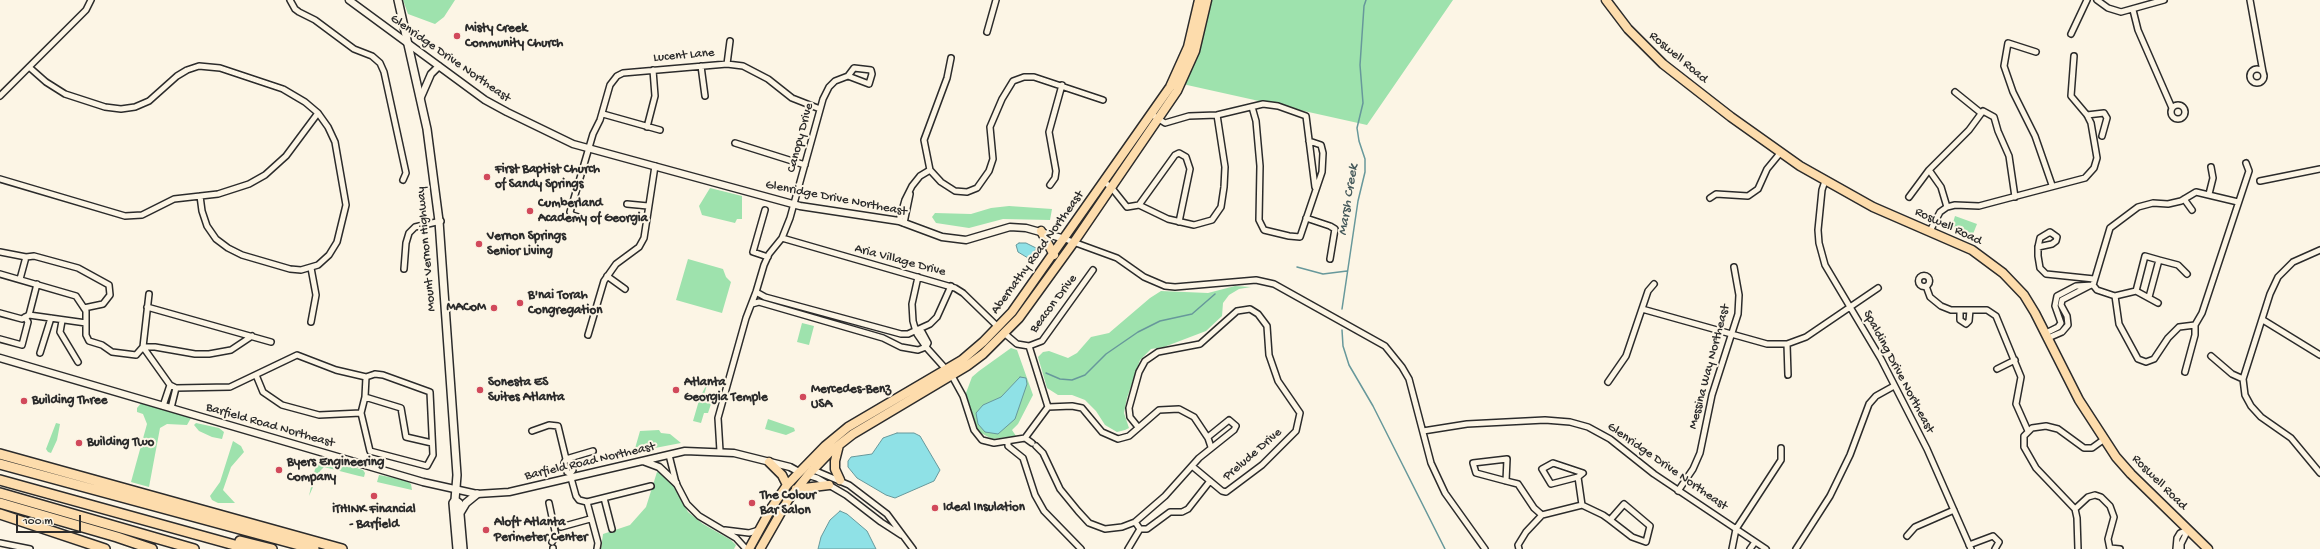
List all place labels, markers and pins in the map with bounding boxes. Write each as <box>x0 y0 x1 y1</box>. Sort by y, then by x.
place label: Misty Creek Community Church <box>465 21 563 52</box>
marker: Misty Creek Community Church <box>452 31 462 41</box>
place label: First Baptist Church of Sandy Springs <box>495 162 600 193</box>
marker: First Baptist Church of Sandy Springs <box>482 172 492 182</box>
place label: Cumberland Academy of Georgia <box>538 196 648 227</box>
marker: Cumberland Academy of Georgia <box>525 206 535 216</box>
place label: Vernon Springs Senior Living <box>487 229 566 260</box>
marker: Vernon Springs Senior Living <box>474 239 484 249</box>
place label: B'nai Torah Congregation <box>528 288 602 319</box>
marker: B'nai Torah Congregation <box>515 298 525 308</box>
place label: MACoM <box>446 300 486 316</box>
marker: MACoM <box>489 303 499 313</box>
place label: Sonesta ES Suites Atlanta <box>488 375 565 406</box>
place label: Atlanta Georgia Temple <box>684 375 768 406</box>
place label: Mercedes-Benz USA <box>811 382 891 413</box>
marker: Sonesta ES Suites Atlanta <box>475 385 485 395</box>
marker: Atlanta Georgia Temple <box>671 385 681 395</box>
marker: Mercedes-Benz USA <box>798 392 808 402</box>
place label: Building Three <box>32 393 108 409</box>
marker: Building Three <box>19 396 29 406</box>
place label: Building Two <box>87 435 154 451</box>
marker: Building Two <box>74 438 84 448</box>
place label: Byers Engineering Company <box>287 455 384 486</box>
marker: Byers Engineering Company <box>274 465 284 475</box>
place label: The Colour Bar Salon <box>760 488 816 519</box>
marker: iTHINK Financial - Barfield <box>369 491 379 501</box>
marker: The Colour Bar Salon <box>747 498 757 508</box>
place label: Ideal Insulation <box>943 500 1025 516</box>
place label: iTHINK Financial - Barfield <box>332 502 416 533</box>
marker: Ideal Insulation <box>930 503 940 513</box>
place label: Aloft Atlanta Perimeter Center <box>494 515 587 546</box>
marker: Aloft Atlanta Perimeter Center <box>481 525 491 535</box>

